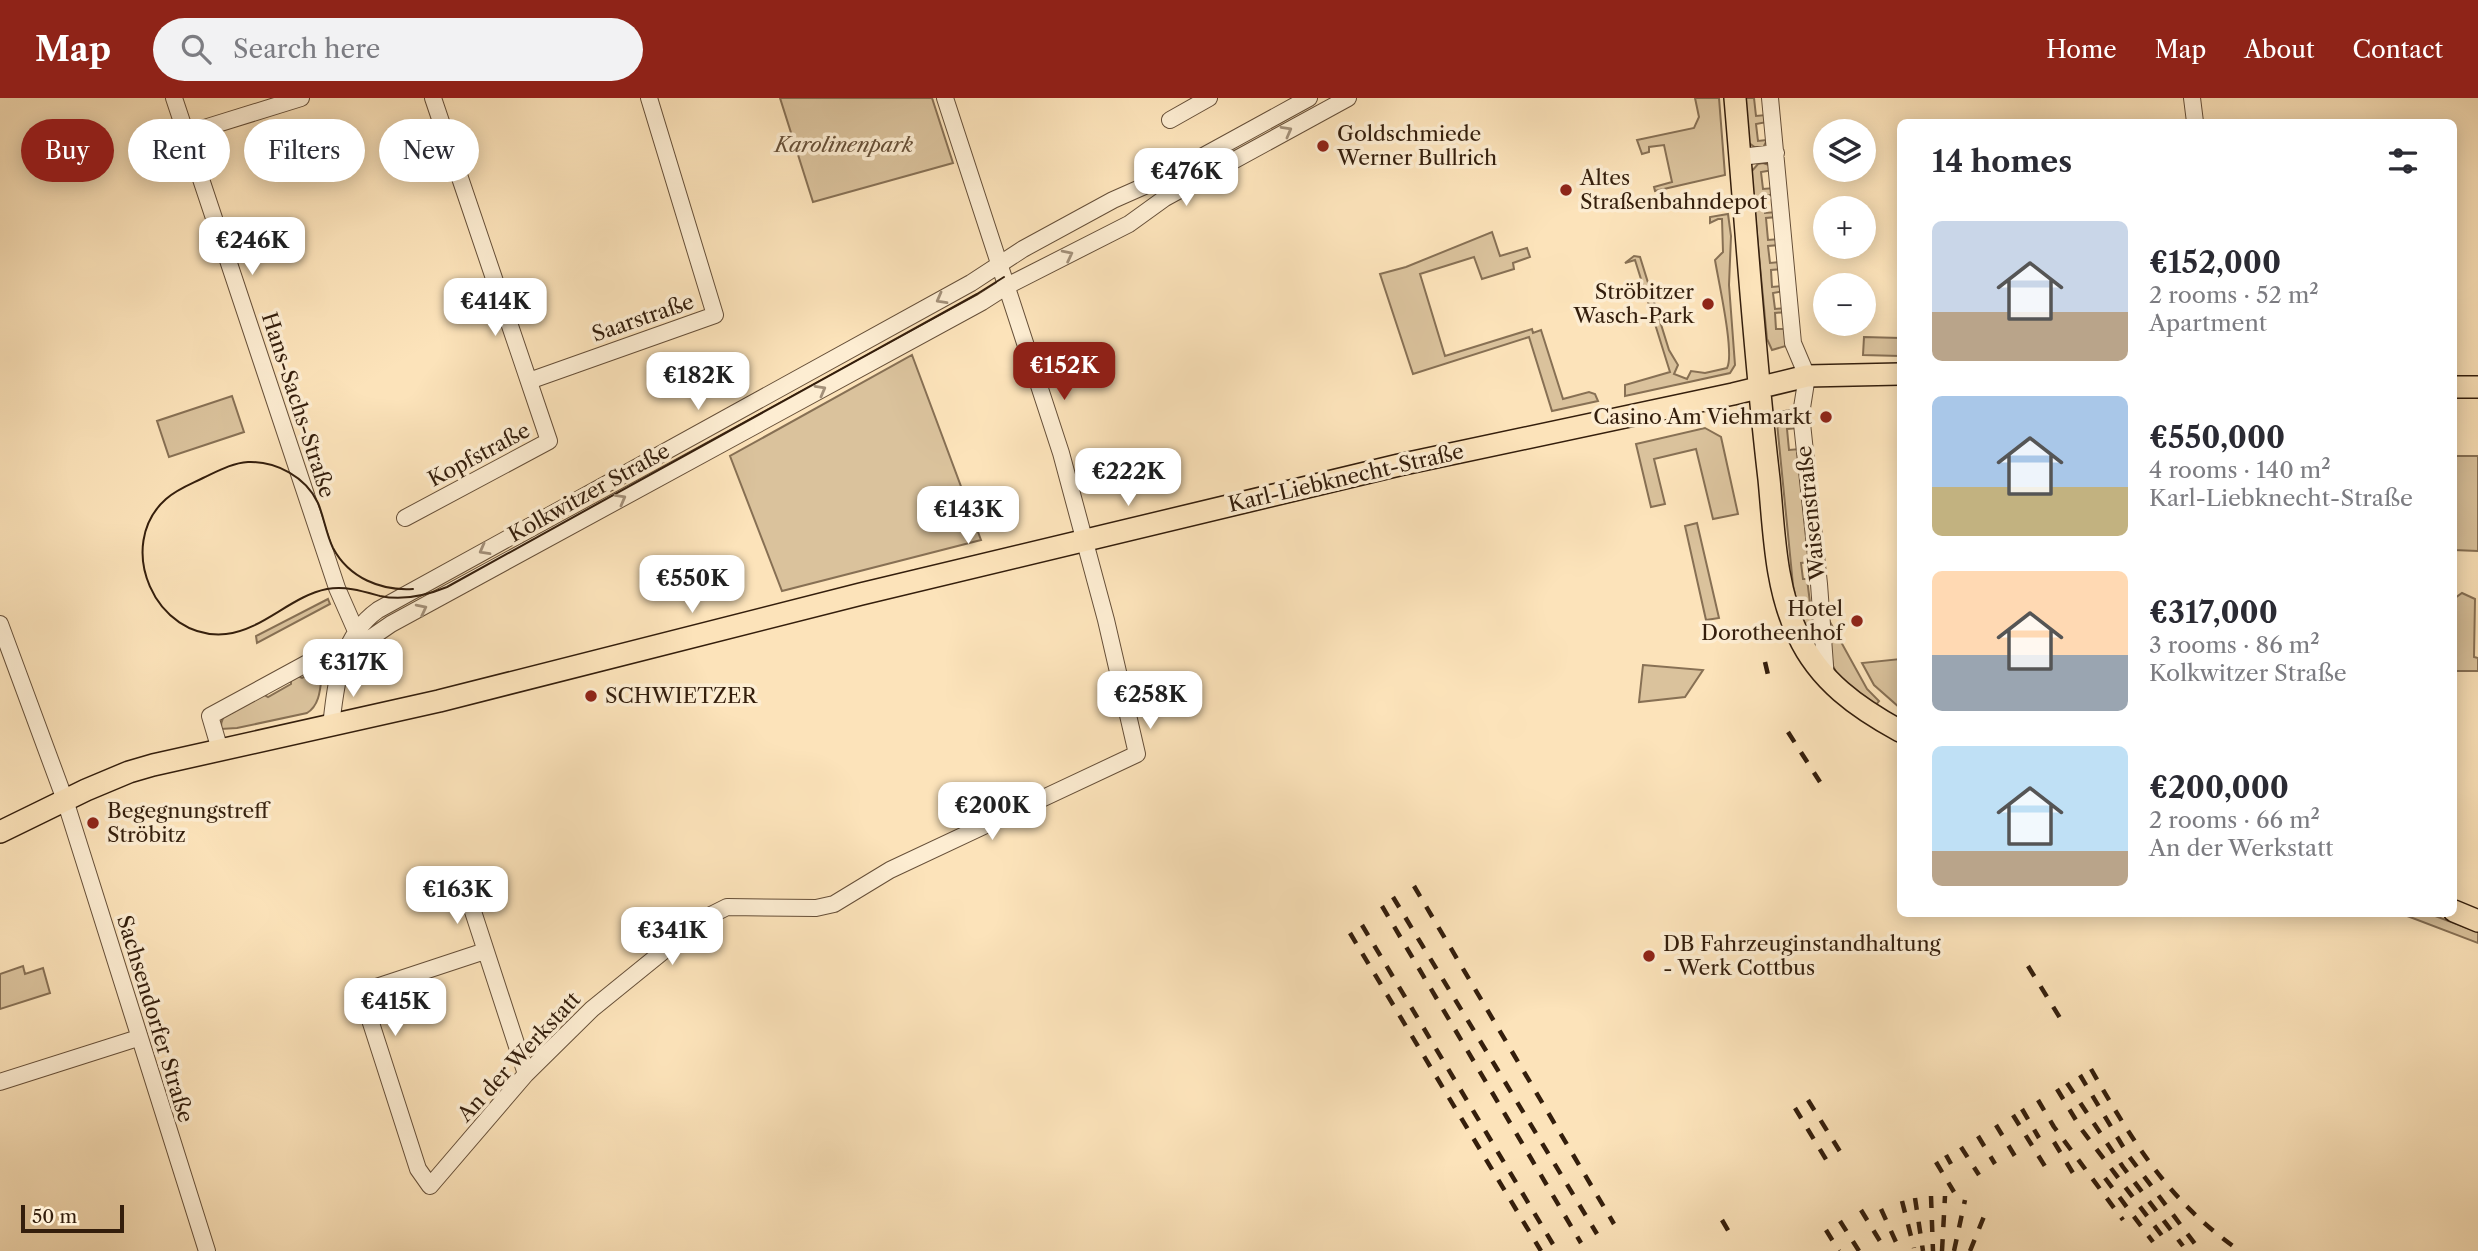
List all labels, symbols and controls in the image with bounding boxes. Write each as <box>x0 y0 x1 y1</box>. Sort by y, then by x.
search box <box>153 18 643 81</box>
text: Map <box>35 29 111 70</box>
icon: search <box>177 30 215 68</box>
text: Search here <box>233 33 380 65</box>
text: Home <box>2046 35 2117 64</box>
text: Map <box>2155 35 2206 64</box>
text: About <box>2244 35 2315 64</box>
text: Contact <box>2353 35 2443 64</box>
chip: Buy <box>21 119 114 182</box>
chip: Rent <box>128 119 230 182</box>
chip: Filters <box>244 119 365 182</box>
chip: New <box>379 119 479 182</box>
map controls <box>1813 119 1876 336</box>
button: layers <box>1813 119 1876 182</box>
place label: Goldschmiede Werner Bullrich <box>1336 121 1497 170</box>
one-way arrow <box>1280 126 1293 139</box>
park label: Karolinenpark <box>773 132 913 157</box>
marker: Goldschmiede Werner Bullrich <box>1315 138 1331 154</box>
icon: filters <box>2384 142 2422 180</box>
text: 14 homes <box>1932 143 2072 180</box>
pin: €476K <box>1137 148 1235 208</box>
text: €476K <box>1150 157 1222 185</box>
place label: Altes Straßenbahndepot <box>1579 165 1768 214</box>
marker: Altes Straßenbahndepot <box>1558 182 1574 198</box>
button: + <box>1813 196 1876 259</box>
pin: €246K <box>203 218 301 277</box>
text: €246K <box>215 226 289 254</box>
text: €152,000 <box>2149 244 2281 281</box>
one-way arrow <box>1061 249 1073 263</box>
icon: home <box>1988 249 2072 333</box>
button: − <box>1813 273 1876 336</box>
pin: €414K <box>446 278 544 338</box>
place label: Ströbitzer Wasch-Park <box>1572 279 1695 328</box>
text: 2 rooms · 52 m² <box>2149 281 2319 309</box>
text: €414K <box>460 287 530 315</box>
street label: Saarstraße <box>589 288 697 347</box>
one-way arrow <box>936 291 948 304</box>
marker: Ströbitzer Wasch-Park <box>1700 296 1716 312</box>
street label: Hans-Sachs-Straße <box>257 309 340 501</box>
text: Apartment <box>2149 309 2267 337</box>
pin: €152K <box>1015 342 1113 402</box>
text: €152K <box>1029 351 1099 379</box>
pin: €182K <box>649 352 747 412</box>
text: €182K <box>662 361 734 389</box>
one-way arrow <box>813 385 826 398</box>
place label: Casino Am Viehmarkt <box>1593 404 1813 429</box>
marker: Casino Am Viehmarkt <box>1818 409 1834 425</box>
street label: Kopfstraße <box>424 417 534 492</box>
text: €550,000 <box>2149 419 2285 456</box>
icon: home <box>1988 424 2072 508</box>
street label: Kolkwitzer Straße <box>504 438 674 547</box>
street label: Karl-Liebknecht-Straße <box>1226 438 1466 517</box>
street label: Waisenstraße <box>1791 444 1830 583</box>
pin: €222K <box>1079 448 1177 508</box>
text: 4 rooms · 140 m² <box>2149 456 2331 484</box>
text: €222K <box>1091 457 1165 485</box>
text: Karl-Liebknecht-Straße <box>2149 484 2413 512</box>
pin: €143K <box>919 486 1017 546</box>
one-way arrow <box>614 494 626 507</box>
text: €143K <box>933 495 1003 523</box>
one-way arrow <box>479 542 492 555</box>
pin: €550K <box>643 556 741 615</box>
text: €550K <box>655 564 729 592</box>
text: €317,000 <box>2149 594 2278 631</box>
place label: Hotel Dorotheenhof <box>1701 596 1845 645</box>
icon: home <box>1988 599 2072 683</box>
one-way arrow <box>415 603 427 617</box>
marker: Hotel Dorotheenhof <box>1849 613 1865 629</box>
text: 3 rooms · 86 m² <box>2149 631 2320 659</box>
pin: €317K <box>304 640 402 699</box>
text: €317K <box>319 648 387 676</box>
text: Kolkwitzer Straße <box>2149 659 2347 687</box>
pin: €258K <box>1101 672 1199 731</box>
text: €258K <box>1113 680 1187 708</box>
place label: SCHWIETZER <box>605 683 759 708</box>
marker: SCHWIETZER <box>583 688 599 704</box>
text: €200,000 <box>2149 769 2289 806</box>
icon: home <box>1988 774 2072 858</box>
pin: €200K <box>943 782 1041 842</box>
text: €200K <box>954 791 1030 819</box>
place label: Begegnungstreff Ströbitz <box>107 798 271 847</box>
text: 2 rooms · 66 m² <box>2149 806 2320 834</box>
marker: Begegnungstreff Ströbitz <box>85 815 101 831</box>
text: An der Werkstatt <box>2149 834 2333 862</box>
pin: €163K <box>408 866 506 926</box>
text: €163K <box>422 875 492 903</box>
pin: €341K <box>623 908 721 967</box>
street label: Sachsendorfer Straße <box>112 912 199 1126</box>
text: €341K <box>637 916 707 944</box>
place label: DB Fahrzeuginstandhaltung - Werk Cottbus <box>1663 931 1942 980</box>
marker: DB Fahrzeuginstandhaltung - Werk Cottbus <box>1641 948 1657 964</box>
pin: €415K <box>346 978 444 1038</box>
street label: An der Werkstatt <box>451 986 586 1127</box>
text: €415K <box>360 987 430 1015</box>
scale bar <box>21 1202 124 1234</box>
text: 50 m <box>32 1205 77 1228</box>

